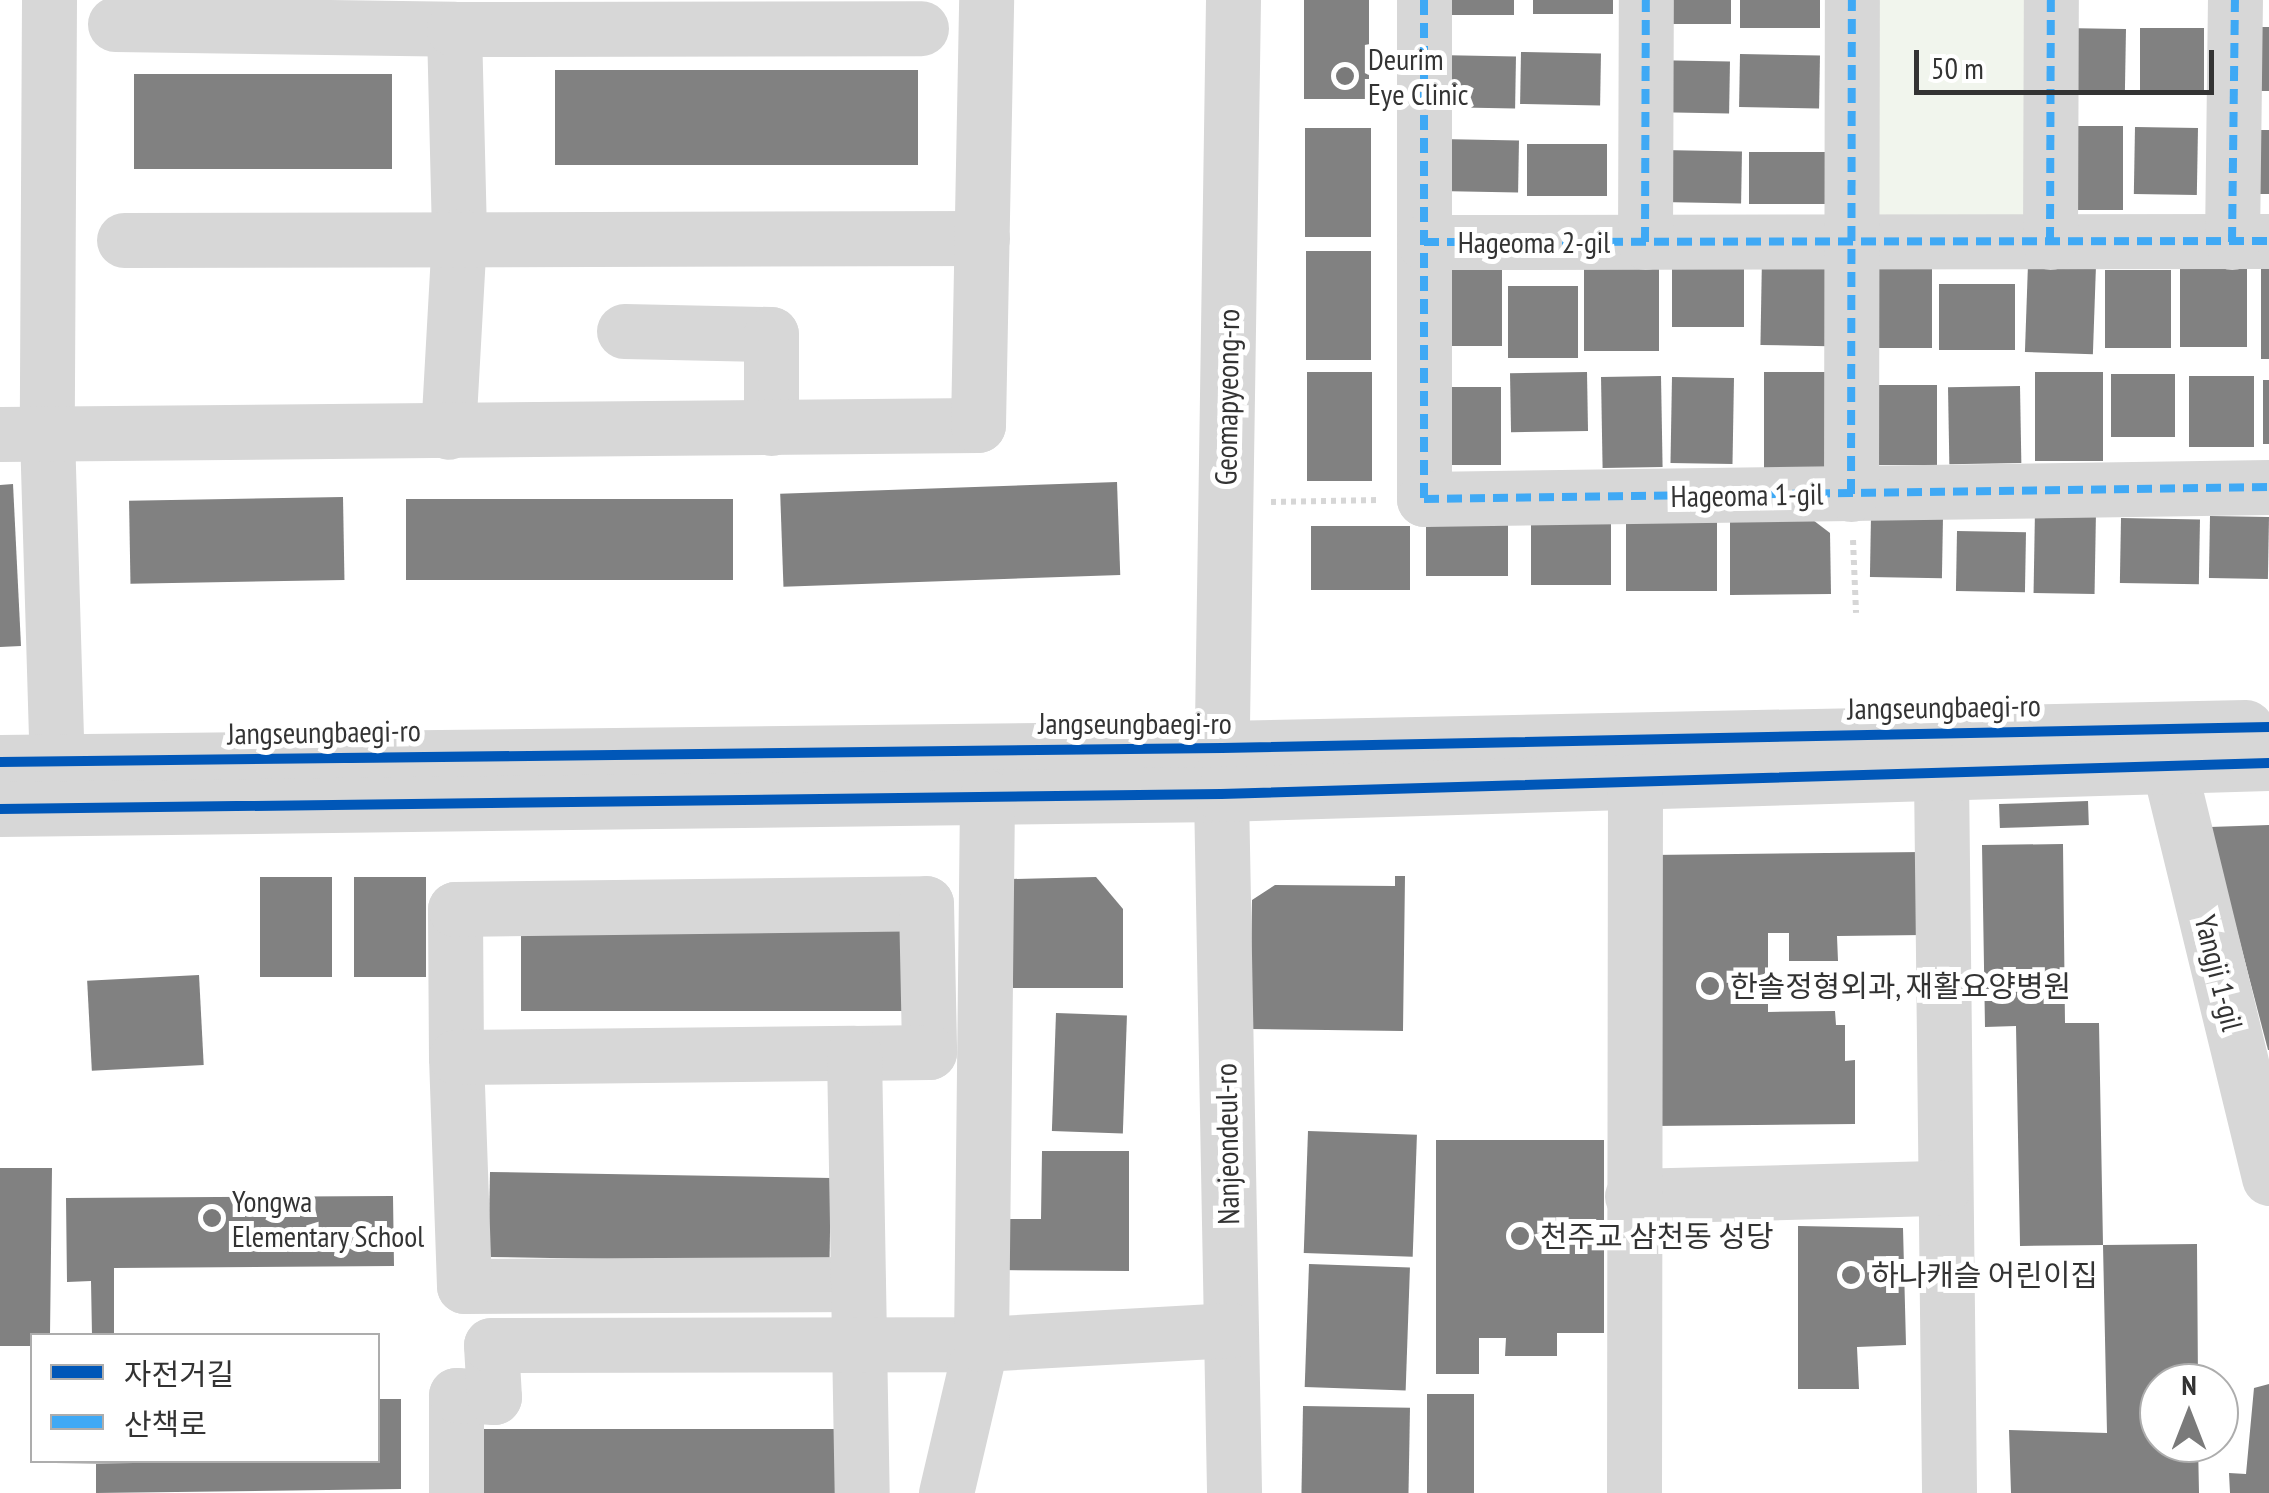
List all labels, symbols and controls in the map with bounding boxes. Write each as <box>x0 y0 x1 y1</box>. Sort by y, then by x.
scale bar <box>1919 30 2219 92</box>
place label: Deurim Eye Clinic <box>1368 41 1468 112</box>
text: 50 m <box>1931 48 1984 87</box>
marker: Deurim Eye Clinic <box>1332 63 1358 89</box>
street label: Hageoma 2-gil <box>1458 224 1610 260</box>
street label: Geomapyeong-ro <box>1207 308 1247 486</box>
street label: Hageoma 1-gil <box>1670 476 1824 514</box>
street label: Jangseungbaegi-ro <box>1847 687 2041 727</box>
street label: Jangseungbaegi-ro <box>1038 705 1232 741</box>
street label: Jangseungbaegi-ro <box>227 712 421 752</box>
street label: Yangji 1-gil <box>2187 911 2251 1035</box>
place label: 한솔정형외과, 재활요양병원 <box>1730 968 2073 1004</box>
marker: 한솔정형외과, 재활요양병원 <box>1699 975 1721 997</box>
street label: Nanjeondeul-ro <box>1208 1063 1246 1225</box>
place label: Yongwa Elementary School <box>232 1183 425 1254</box>
marker: Yongwa Elementary School <box>201 1207 223 1229</box>
place label: 천주교 삼천동 성당 <box>1540 1218 1774 1254</box>
marker: 천주교 삼천동 성당 <box>1509 1225 1531 1247</box>
place label: 하나캐슬 어린이집 <box>1871 1257 2098 1293</box>
marker: 하나캐슬 어린이집 <box>1840 1264 1862 1286</box>
legend <box>30 1333 380 1463</box>
text: 자전거길 <box>124 1354 234 1393</box>
north arrow <box>2139 1363 2239 1463</box>
text: N <box>2181 1366 2197 1403</box>
text: 산책로 <box>124 1404 207 1443</box>

